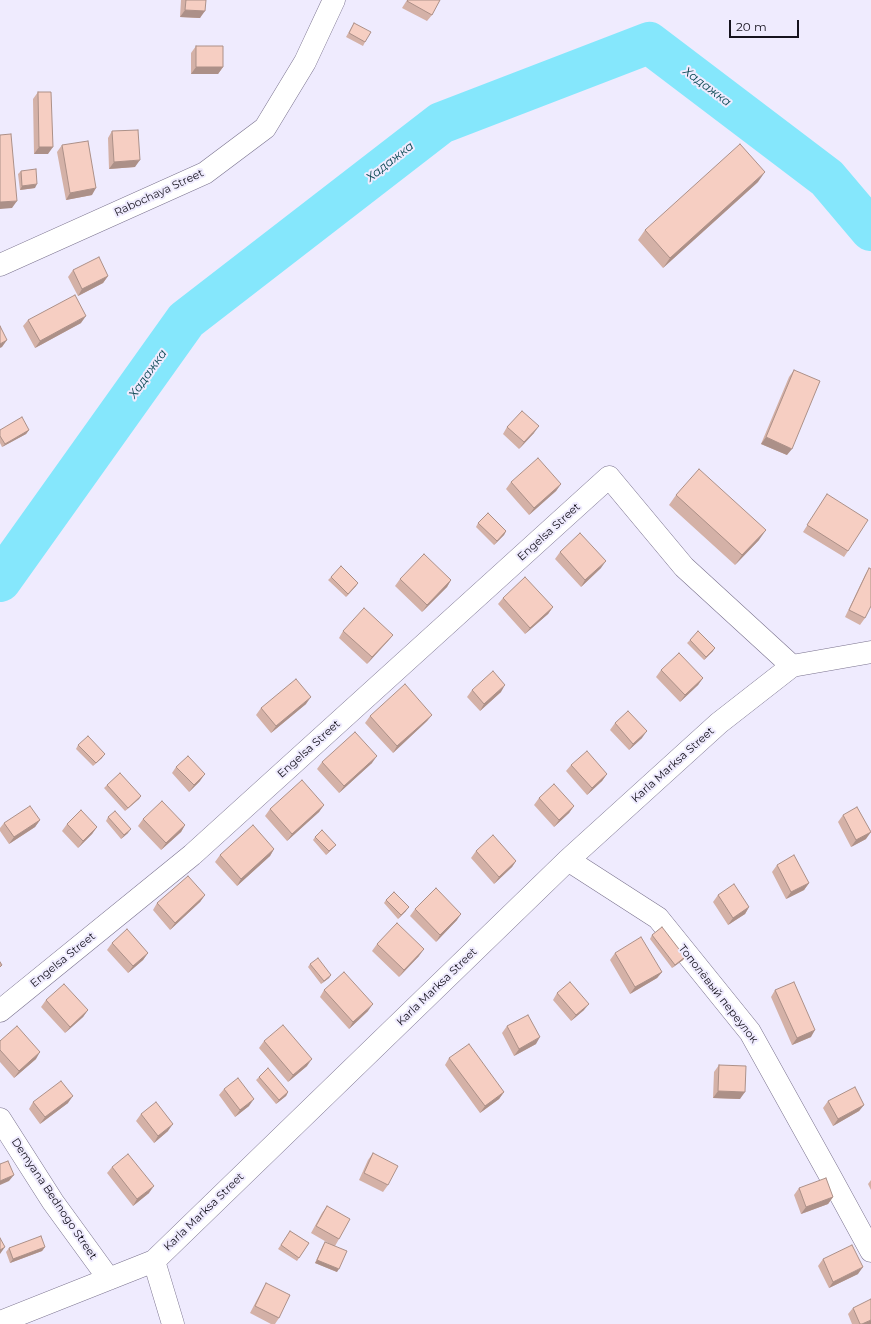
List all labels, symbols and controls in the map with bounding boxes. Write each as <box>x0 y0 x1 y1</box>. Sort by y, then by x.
scale bar <box>731 12 801 38</box>
text: 20 m <box>736 19 767 34</box>
water label: Хадажка <box>680 64 734 110</box>
water label: Хадажка <box>363 139 417 185</box>
street label: Rabochaya Street <box>112 167 206 219</box>
water label: Хадажка <box>126 347 170 401</box>
street label: Engelsa Street <box>515 500 583 564</box>
street label: Engelsa Street <box>275 717 343 781</box>
street label: Karla Marksa Street <box>629 724 717 806</box>
street label: Engelsa Street <box>28 930 98 990</box>
street label: Тополёвый переулок <box>675 942 761 1046</box>
street label: Karla Marksa Street <box>394 945 480 1029</box>
street label: Demyana Bednogo Street <box>8 1136 100 1262</box>
street label: Karla Marksa Street <box>161 1170 247 1254</box>

